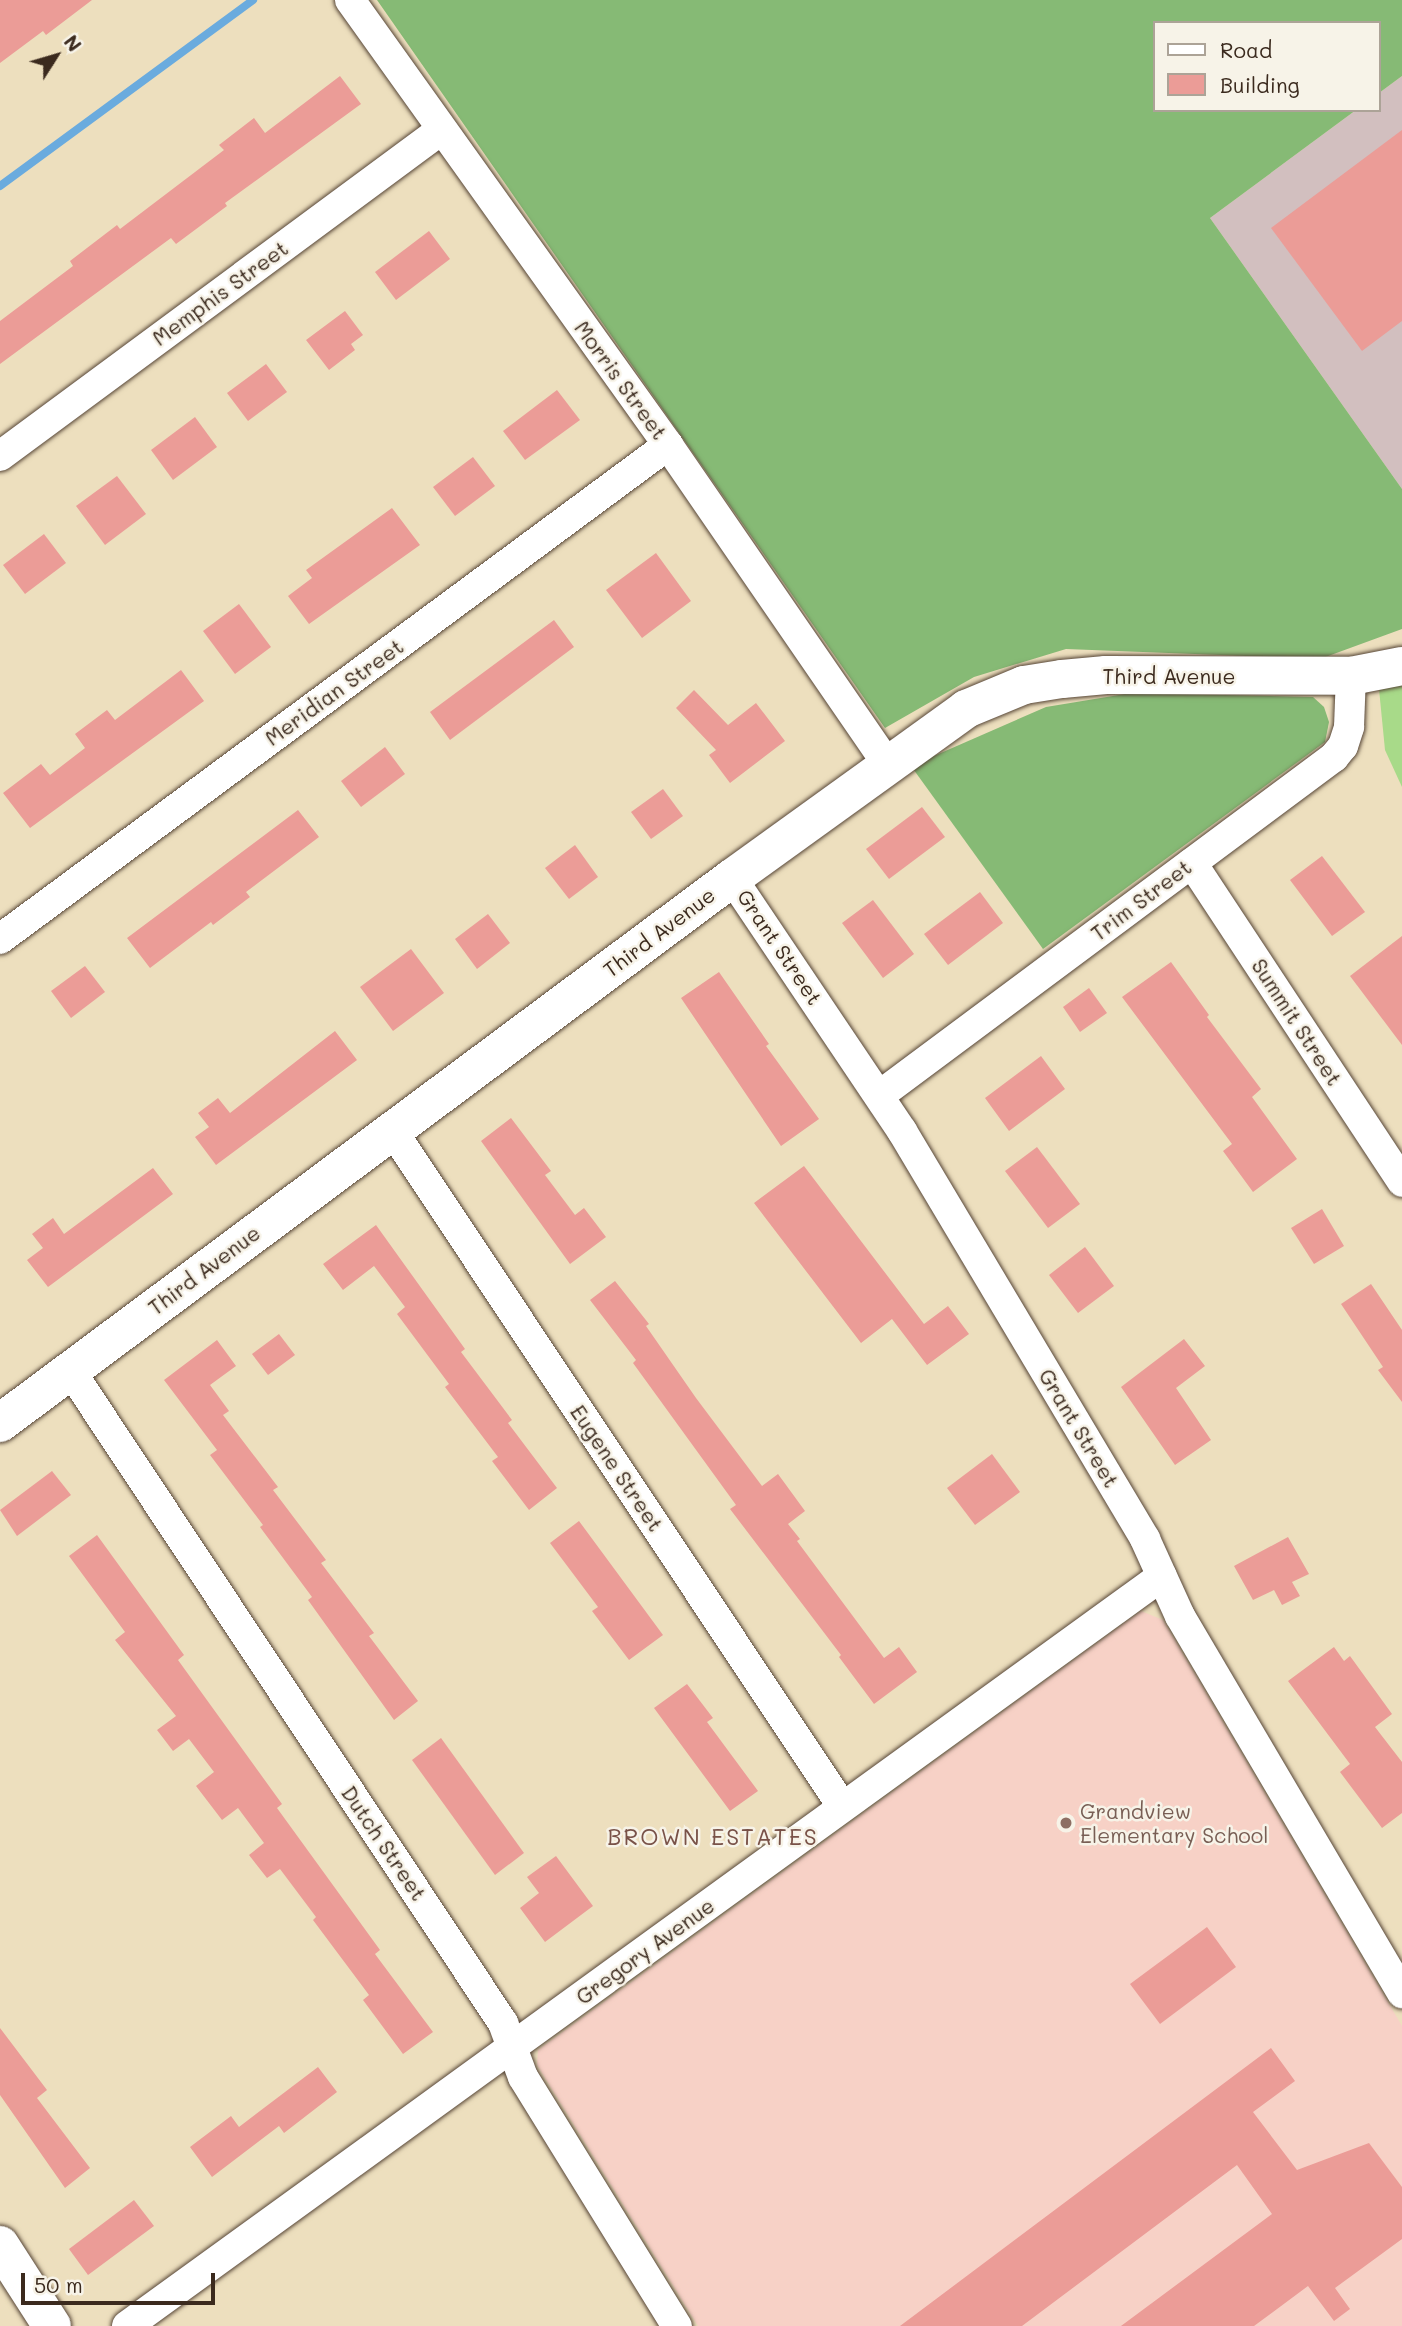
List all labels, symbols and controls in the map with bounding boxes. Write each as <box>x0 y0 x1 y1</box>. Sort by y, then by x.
north arrow <box>21 21 91 91</box>
legend <box>1154 21 1381 112</box>
text: N <box>59 30 87 56</box>
text: Road <box>1220 36 1272 63</box>
text: Building <box>1220 71 1300 98</box>
street label: Memphis Street <box>147 235 293 351</box>
street label: Morris Street <box>570 316 672 444</box>
street label: Meridian Street <box>260 633 408 751</box>
street label: Third Avenue <box>1102 663 1236 689</box>
street label: Trim Street <box>1086 854 1196 946</box>
street label: Third Avenue <box>598 882 720 982</box>
street label: Grant Street <box>732 885 828 1009</box>
street label: Summit Street <box>1247 954 1347 1090</box>
street label: Third Avenue <box>143 1220 265 1320</box>
street label: Grant Street <box>1034 1364 1124 1492</box>
street label: Eugene Street <box>565 1400 669 1536</box>
street label: Dutch Street <box>336 1781 432 1905</box>
place label: Grandview Elementary School <box>1080 1798 1268 1848</box>
marker: Grandview Elementary School <box>1058 1815 1074 1831</box>
district label: BROWN ESTATES <box>609 1822 817 1850</box>
street label: Gregory Avenue <box>571 1892 719 2010</box>
scale bar <box>24 2260 219 2304</box>
text: 50 m <box>34 2271 83 2298</box>

